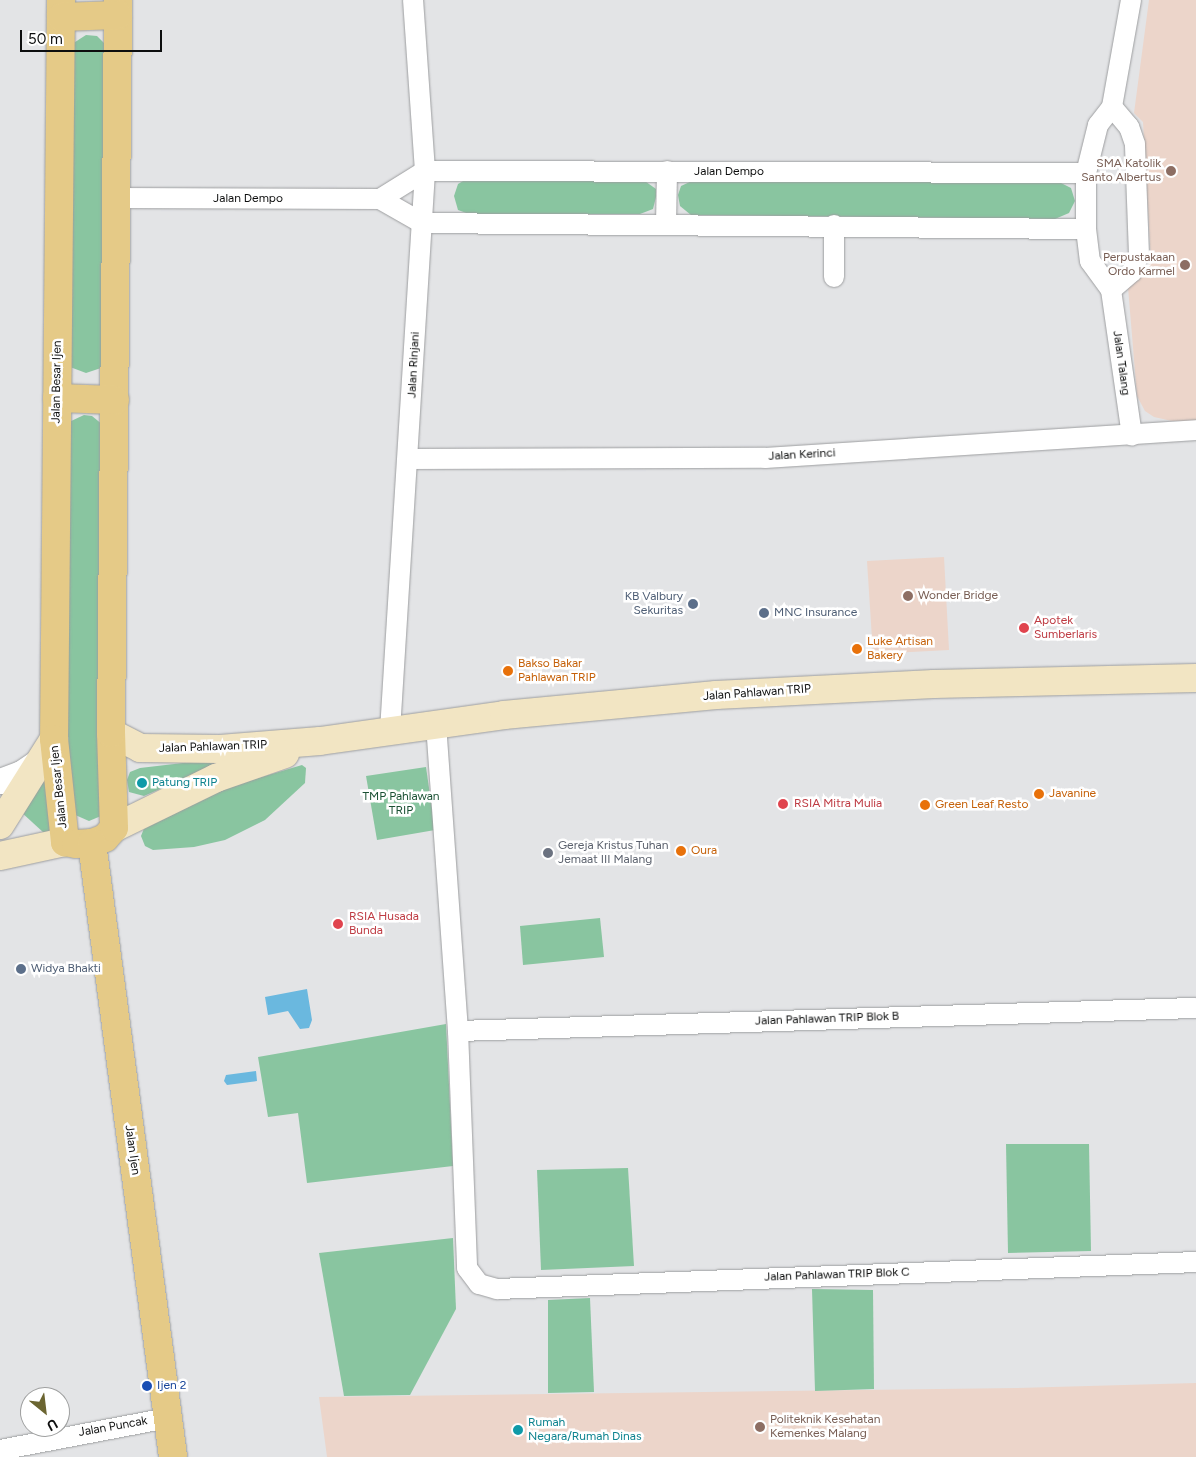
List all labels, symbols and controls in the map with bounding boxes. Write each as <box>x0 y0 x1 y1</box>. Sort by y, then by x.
scale bar <box>22 20 165 52</box>
text: 50 m <box>28 30 63 48</box>
place label: SMA Katolik Santo Albertus <box>1081 157 1161 185</box>
street label: Jalan Dempo <box>694 165 764 179</box>
marker: SMA Katolik Santo Albertus <box>1165 165 1177 177</box>
street label: Jalan Dempo <box>213 192 283 206</box>
place label: Perpustakaan Ordo Karmel <box>1103 251 1175 279</box>
marker: Perpustakaan Ordo Karmel <box>1179 259 1191 271</box>
street label: Jalan Talang <box>1109 330 1133 396</box>
street label: Jalan Rinjani <box>405 331 423 399</box>
street label: Jalan Besar Ijen <box>49 340 65 424</box>
street label: Jalan Kerinci <box>768 446 836 464</box>
place label: Wonder Bridge <box>918 589 998 603</box>
place label: KB Valbury Sekuritas <box>625 590 683 618</box>
marker: Wonder Bridge <box>902 590 914 602</box>
marker: KB Valbury Sekuritas <box>687 598 699 610</box>
place label: MNC Insurance <box>774 606 857 620</box>
marker: MNC Insurance <box>758 607 770 619</box>
place label: Apotek Sumberlaris <box>1034 614 1097 642</box>
marker: Apotek Sumberlaris <box>1018 622 1030 634</box>
place label: Luke Artisan Bakery <box>867 635 933 663</box>
marker: Luke Artisan Bakery <box>851 643 863 655</box>
place label: Bakso Bakar Pahlawan TRIP <box>518 657 596 685</box>
marker: Bakso Bakar Pahlawan TRIP <box>502 665 514 677</box>
street label: Jalan Pahlawan TRIP <box>702 682 812 704</box>
street label: Jalan Pahlawan TRIP <box>159 738 267 756</box>
street label: Jalan Besar Ijen <box>47 745 71 829</box>
place label: Patung TRIP <box>152 776 217 790</box>
marker: Patung TRIP <box>136 777 148 789</box>
place label: Javanine <box>1049 787 1096 801</box>
marker: Javanine <box>1033 788 1045 800</box>
park label: TMP Pahlawan TRIP <box>362 790 440 818</box>
marker: RSIA Mitra Mulia <box>776 797 790 811</box>
place label: RSIA Mitra Mulia <box>794 797 882 811</box>
place label: Green Leaf Resto <box>935 798 1028 812</box>
marker: Green Leaf Resto <box>919 799 931 811</box>
place label: Gereja Kristus Tuhan Jemaat III Malang <box>558 839 668 867</box>
place label: Oura <box>691 844 717 858</box>
marker: Oura <box>675 845 687 857</box>
marker: Gereja Kristus Tuhan Jemaat III Malang <box>542 847 554 859</box>
place label: RSIA Husada Bunda <box>349 910 419 938</box>
marker: RSIA Husada Bunda <box>331 917 345 931</box>
place label: Widya Bhakti <box>31 962 101 976</box>
marker: Widya Bhakti <box>15 963 27 975</box>
street label: Jalan Pahlawan TRIP Blok B <box>755 1009 899 1029</box>
street label: Jalan Ijen <box>121 1124 143 1176</box>
street label: Jalan Pahlawan TRIP Blok C <box>764 1265 910 1285</box>
place label: Ijen 2 <box>157 1379 186 1393</box>
marker: Ijen 2 <box>141 1380 153 1392</box>
north arrow <box>20 1387 70 1437</box>
place label: Politeknik Kesehatan Kemenkes Malang <box>770 1413 880 1441</box>
street label: Jalan Puncak <box>78 1414 148 1440</box>
text: U <box>44 1415 60 1435</box>
place label: Rumah Negara/Rumah Dinas <box>528 1416 641 1444</box>
marker: Politeknik Kesehatan Kemenkes Malang <box>754 1421 766 1433</box>
marker: Rumah Negara/Rumah Dinas <box>512 1424 524 1436</box>

